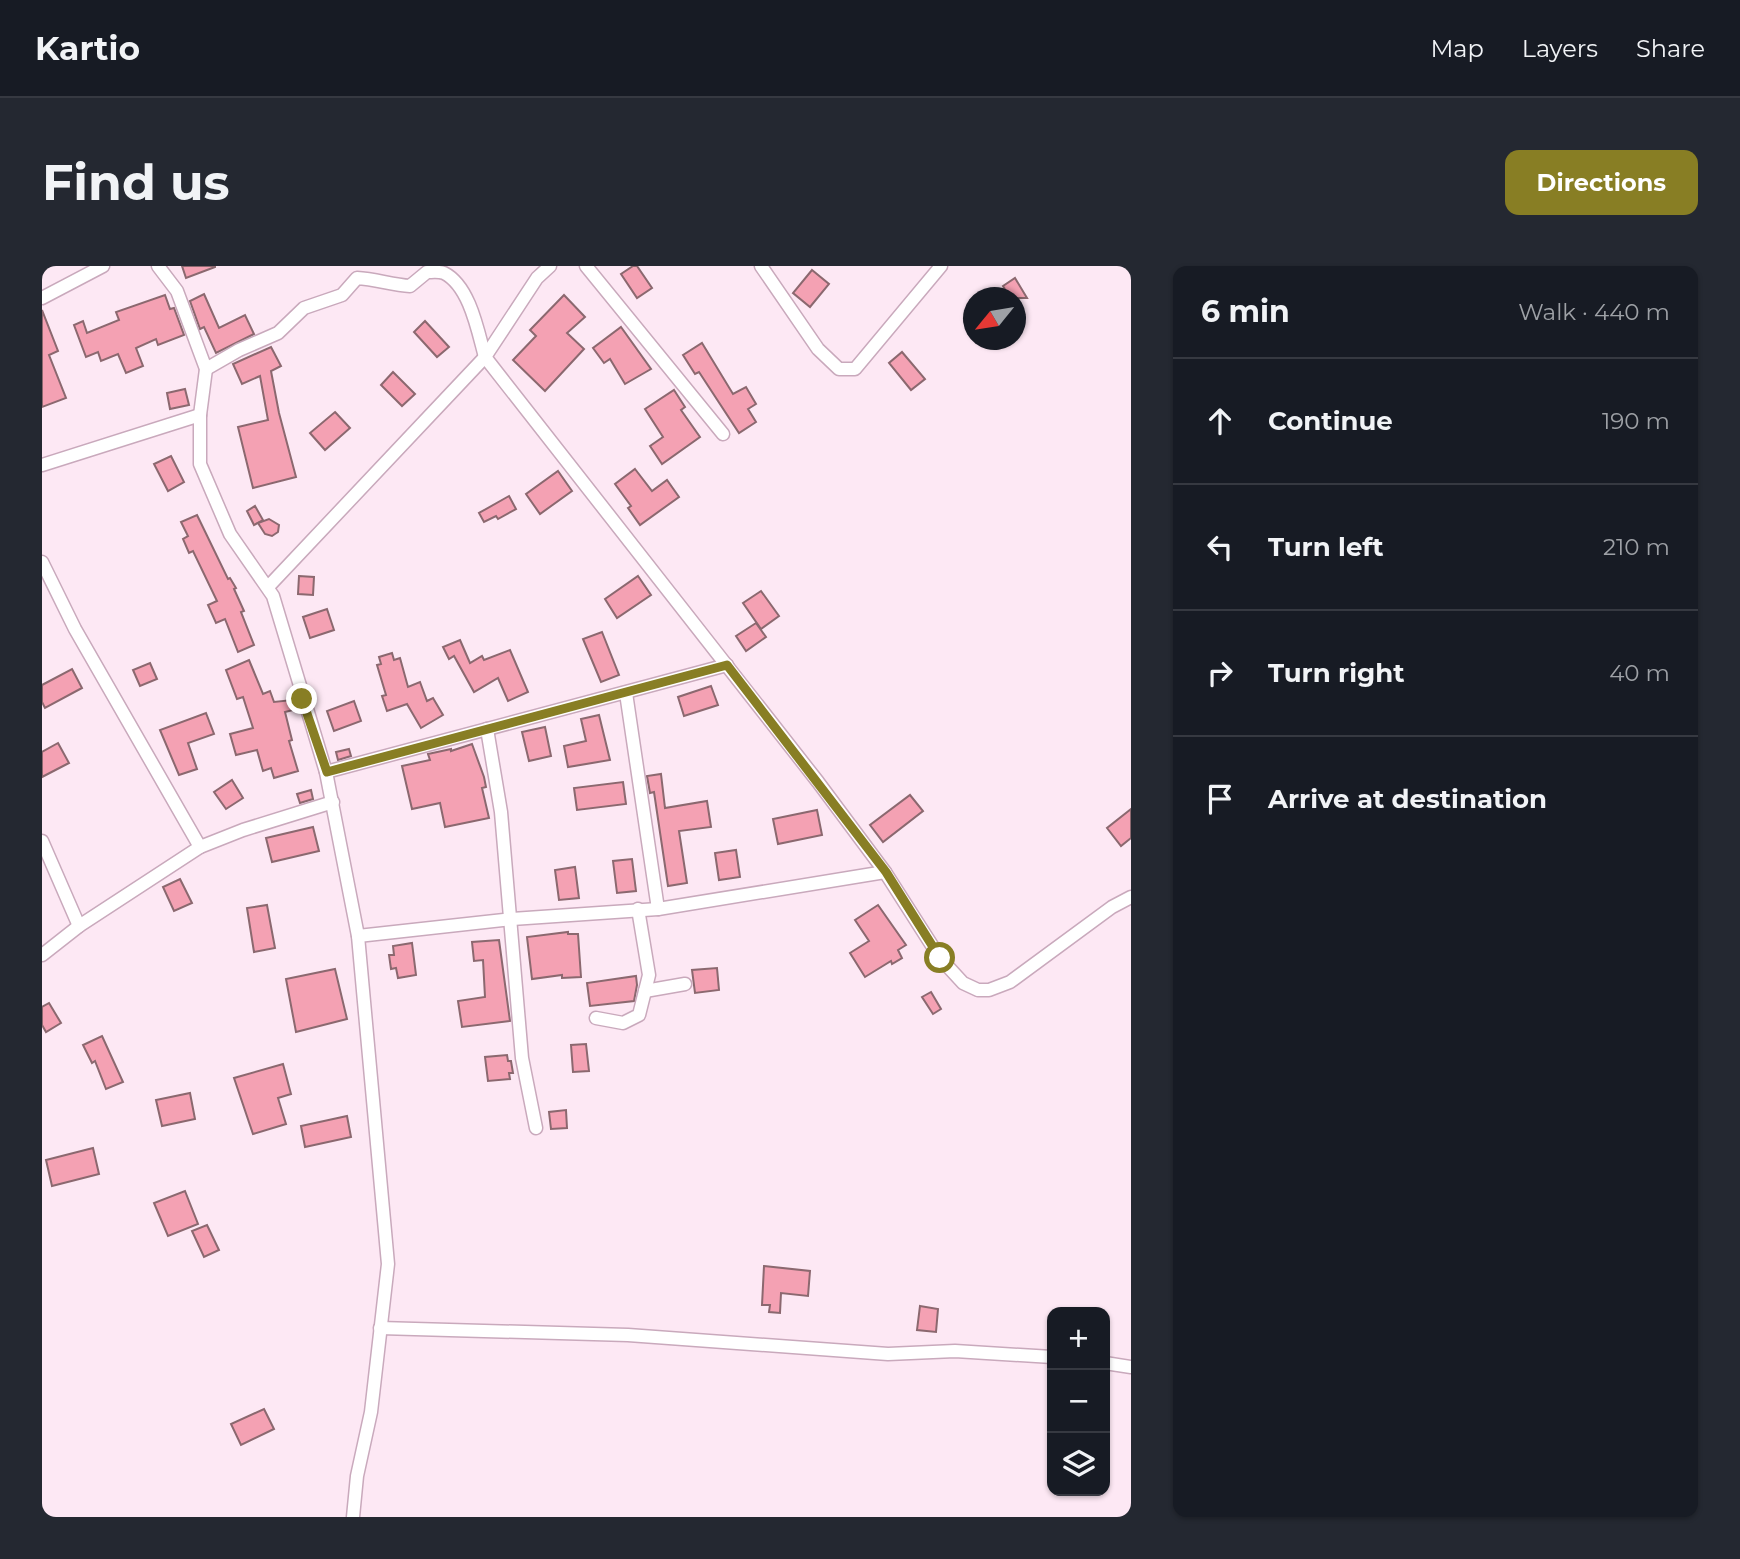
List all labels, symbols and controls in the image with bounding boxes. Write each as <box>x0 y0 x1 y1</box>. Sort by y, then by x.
text: Kartio <box>35 28 140 68</box>
text: Map <box>1430 34 1484 63</box>
text: Layers <box>1522 34 1598 63</box>
text: Share <box>1636 34 1705 63</box>
button: Directions <box>1505 150 1698 215</box>
text: Find us <box>42 153 230 212</box>
north arrow <box>963 287 1026 350</box>
text: 6 min <box>1201 293 1290 330</box>
text: Walk · 440 m <box>1518 298 1670 326</box>
icon: ahead <box>1201 402 1239 440</box>
text: Continue <box>1268 405 1393 437</box>
text: 190 m <box>1602 407 1670 435</box>
icon: left <box>1201 528 1239 566</box>
text: Turn left <box>1268 531 1384 563</box>
text: 210 m <box>1603 533 1670 561</box>
icon: right <box>1201 654 1239 692</box>
text: Turn right <box>1268 657 1404 689</box>
text: 40 m <box>1609 659 1670 687</box>
route end <box>286 683 317 714</box>
icon: arrive <box>1201 780 1239 818</box>
text: Arrive at destination <box>1268 783 1547 815</box>
route start <box>924 942 955 973</box>
map controls <box>1047 1307 1110 1496</box>
button: + <box>1047 1307 1110 1370</box>
button: − <box>1047 1370 1110 1433</box>
button: layers <box>1047 1433 1110 1496</box>

